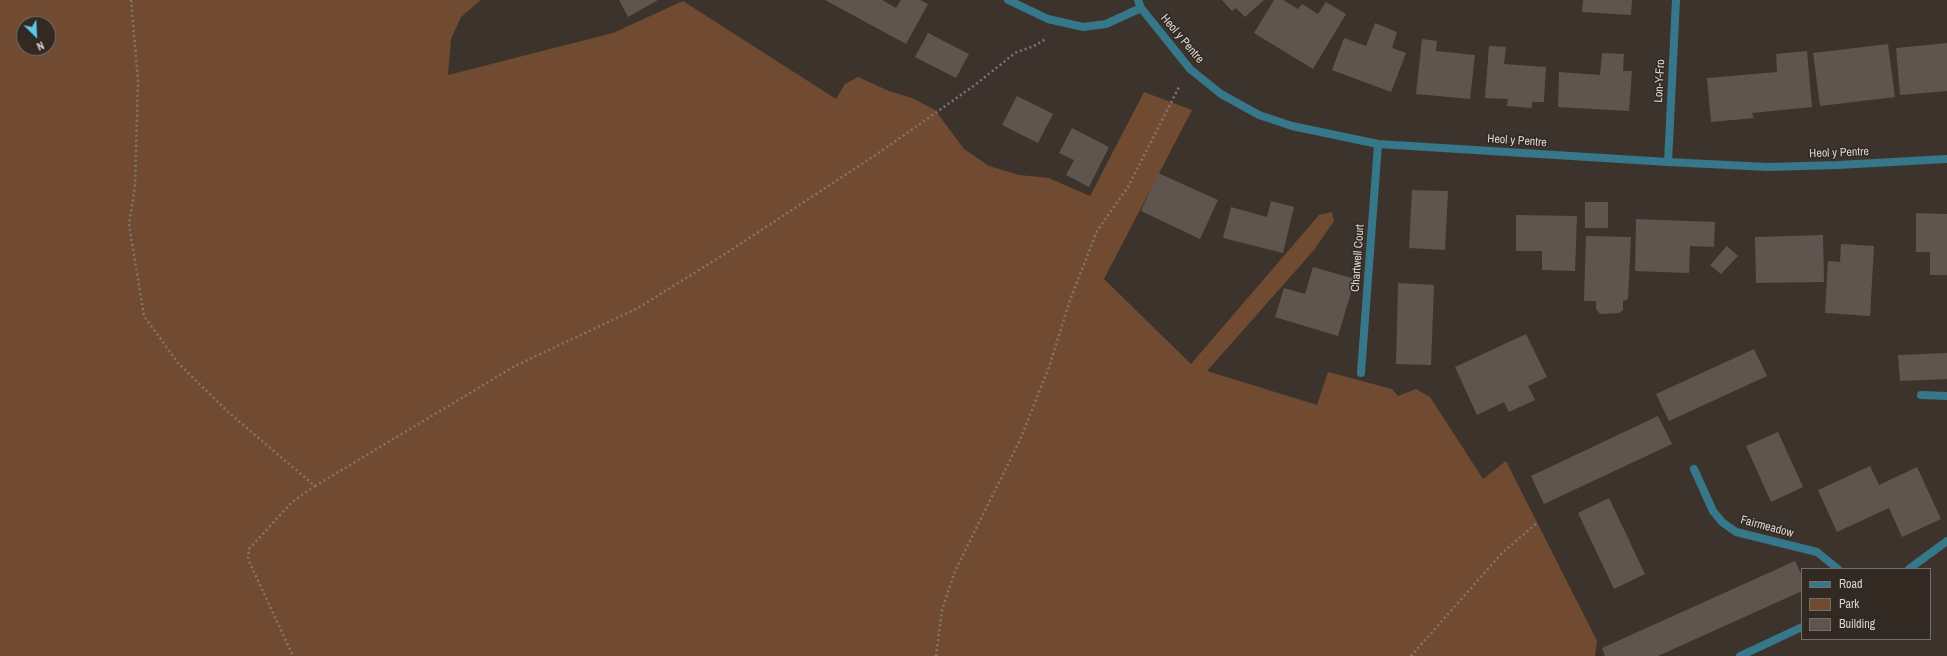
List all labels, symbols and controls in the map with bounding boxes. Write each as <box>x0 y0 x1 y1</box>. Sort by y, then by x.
street label: Heol y Pentre <box>1157 12 1207 66</box>
north arrow <box>16 16 56 56</box>
text: N <box>35 38 46 54</box>
street label: Lon-Y-Fro <box>1652 59 1668 103</box>
street label: Heol y Pentre <box>1487 132 1547 150</box>
street label: Heol y Pentre <box>1809 145 1869 161</box>
street label: Chartwell Court <box>1348 224 1368 292</box>
street label: Fairmeadow <box>1739 513 1795 541</box>
legend <box>1801 568 1931 640</box>
text: Road <box>1839 576 1863 592</box>
text: Park <box>1839 596 1859 612</box>
text: Building <box>1839 616 1875 632</box>

